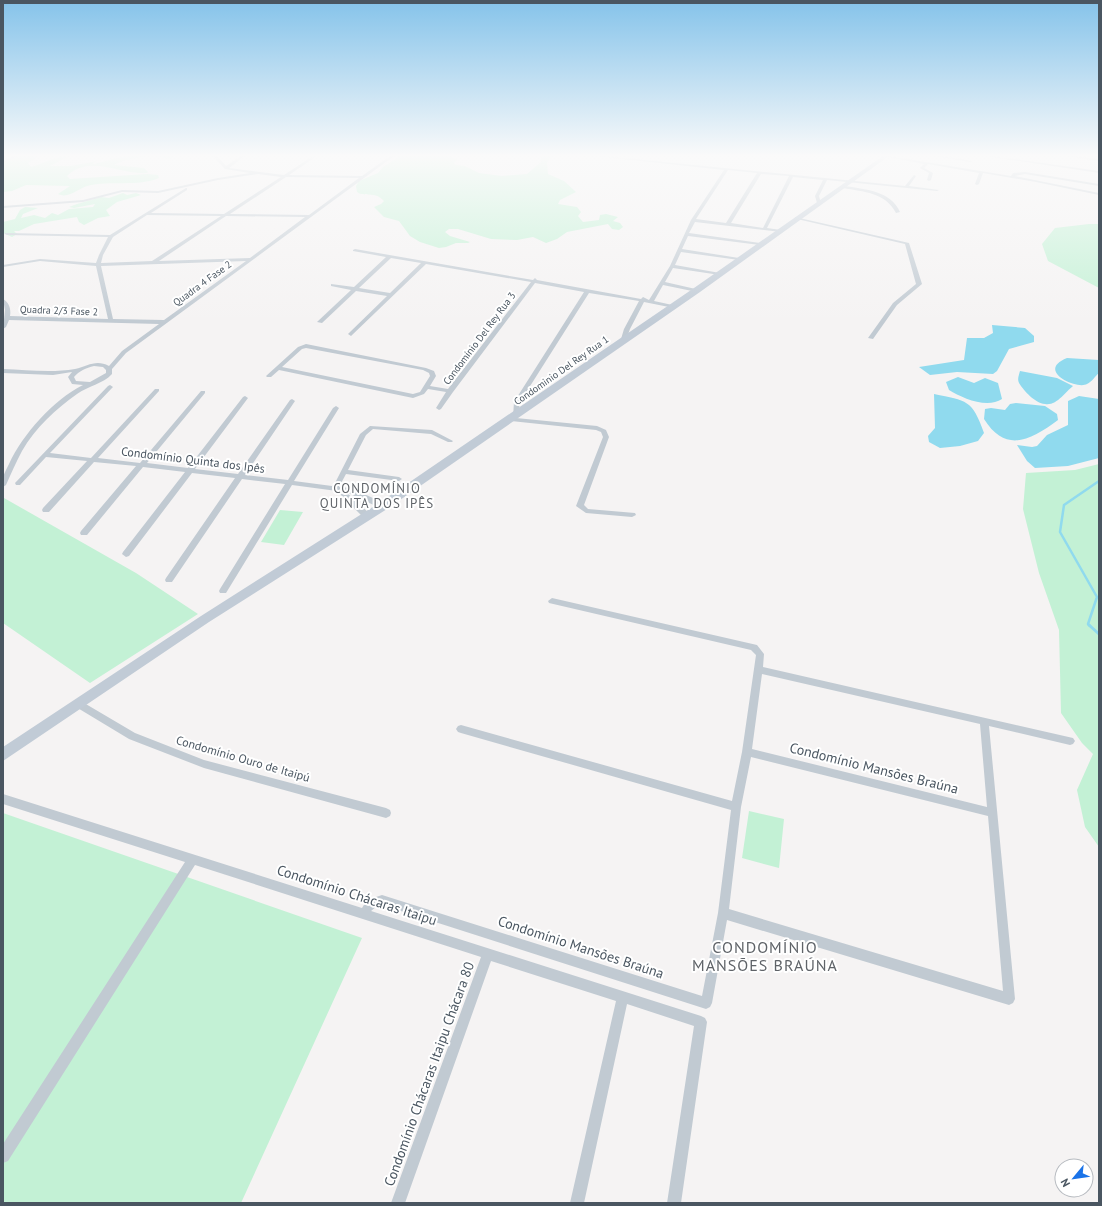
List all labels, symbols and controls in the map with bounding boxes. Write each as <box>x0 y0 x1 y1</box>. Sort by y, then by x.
street label: Quadra 4 Fase 2 <box>170 258 234 309</box>
street label: Condomínio Del Rey Rua 3 <box>440 289 519 387</box>
street label: Quadra 2/3 Fase 2 <box>20 303 98 318</box>
street label: Condominio Del Rey Rua 1 <box>511 333 611 408</box>
street label: Condomínio Quinta dos Ipês <box>120 443 266 476</box>
district label: CONDOMÍNIO QUINTA DOS IPÊS <box>320 480 434 512</box>
street label: Condomínio Ouro de Itaipú <box>174 732 312 785</box>
street label: Condomínio Mansões Braúna <box>788 738 960 798</box>
street label: Condomínio Chácaras Itaipu <box>275 861 439 929</box>
street label: Condomínio Mansões Braúna <box>496 912 666 982</box>
district label: CONDOMÍNIO MANSÕES BRAÚNA <box>692 937 838 975</box>
street label: Condomínio Chácaras Itaipu Chácara 80 <box>380 959 478 1189</box>
north arrow <box>1054 1158 1094 1198</box>
text: N <box>1057 1176 1073 1189</box>

